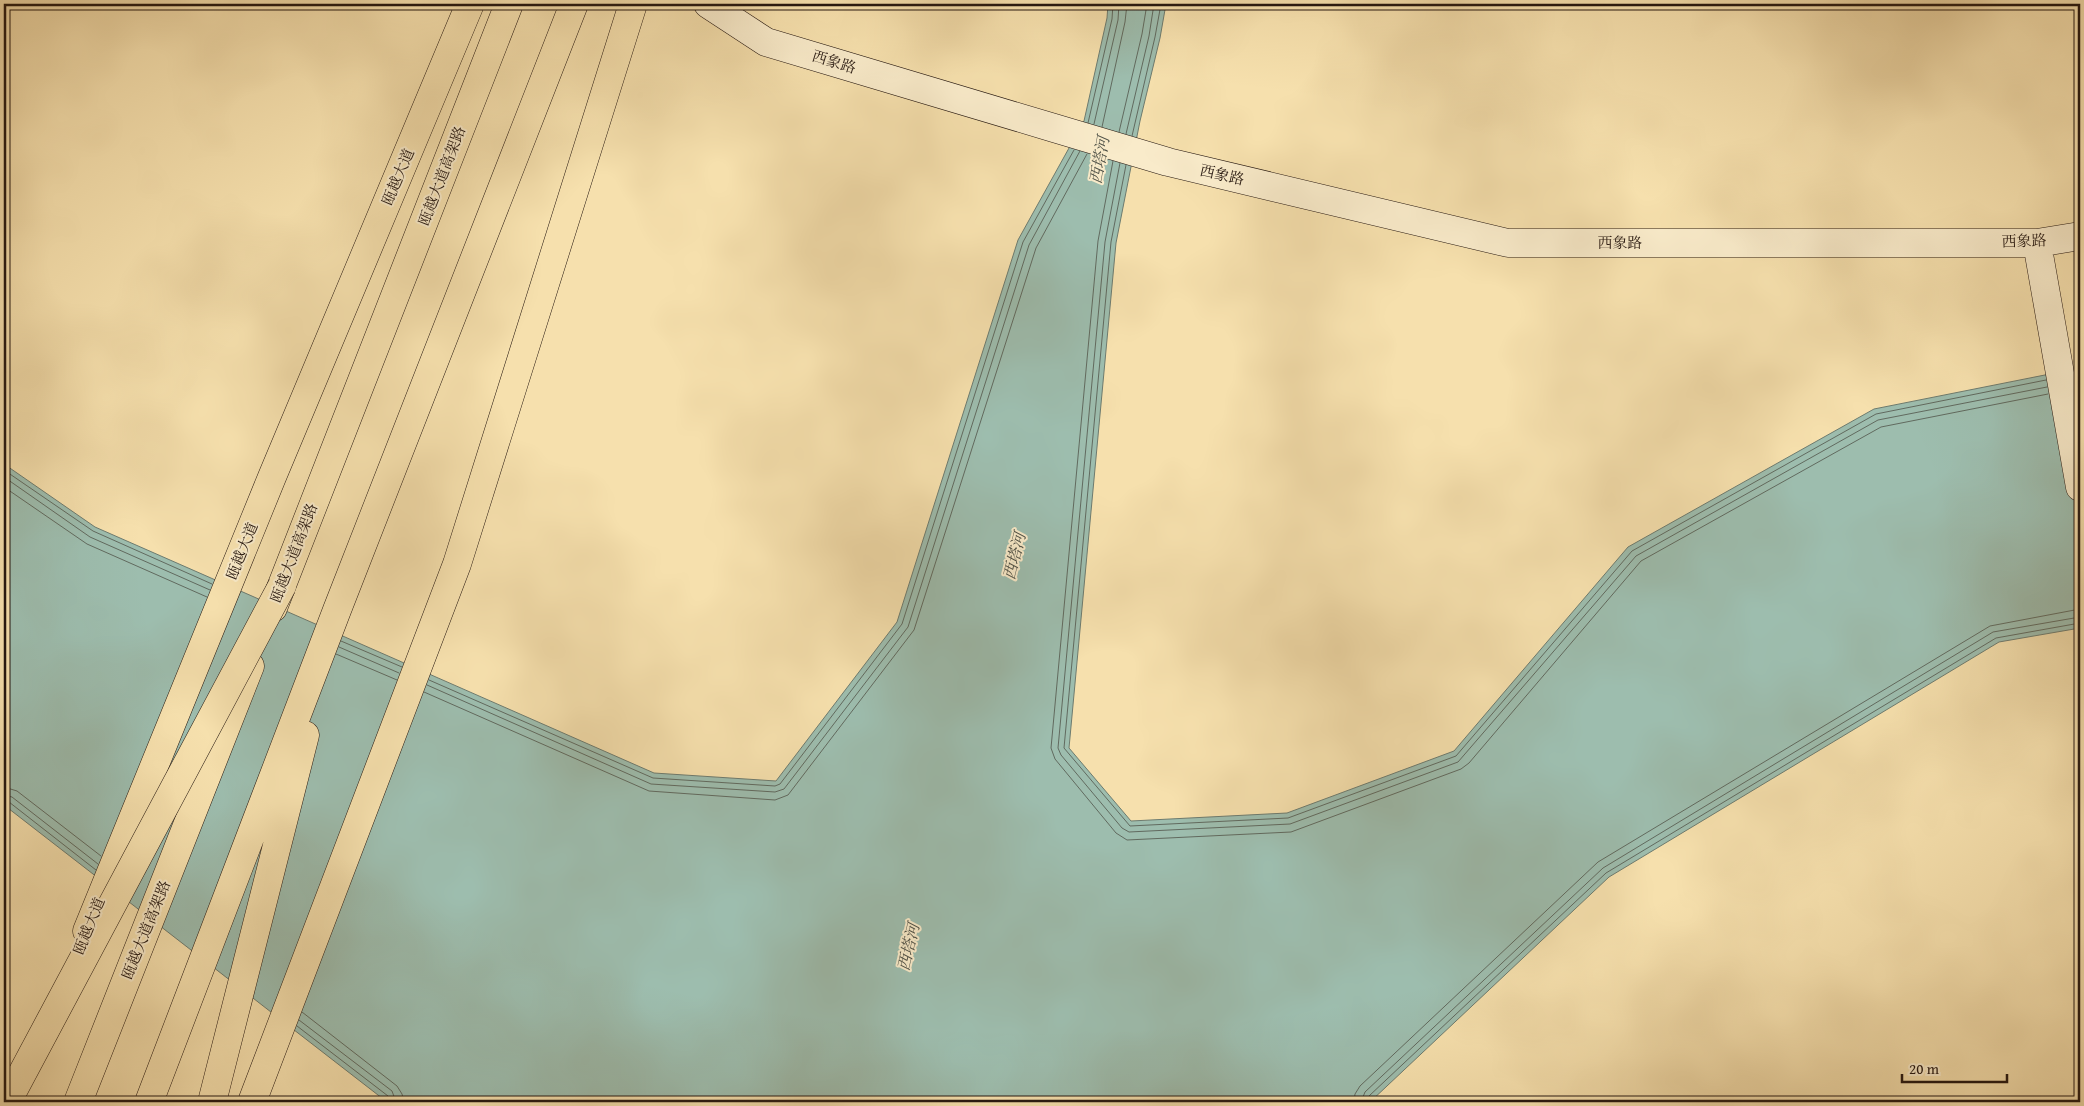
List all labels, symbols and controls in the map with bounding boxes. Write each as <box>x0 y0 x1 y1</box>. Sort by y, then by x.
street label: 西象路 <box>810 45 859 78</box>
street label: 瓯越大道高架路 <box>413 123 470 229</box>
water label: 西塔河 <box>1083 131 1116 186</box>
street label: 瓯越大道 <box>376 145 419 209</box>
street label: 西象路 <box>1198 159 1246 190</box>
street label: 西象路 <box>2001 229 2047 252</box>
street label: 西象路 <box>1597 232 1643 253</box>
street label: 瓯越大道高架路 <box>265 500 322 606</box>
street label: 瓯越大道 <box>221 519 263 583</box>
water label: 西塔河 <box>997 527 1032 582</box>
street label: 瓯越大道高架路 <box>116 877 175 982</box>
street label: 瓯越大道 <box>68 894 110 958</box>
water label: 西塔河 <box>891 918 926 973</box>
scale bar <box>1902 1051 2006 1083</box>
text: 20 m <box>1909 1058 1940 1079</box>

